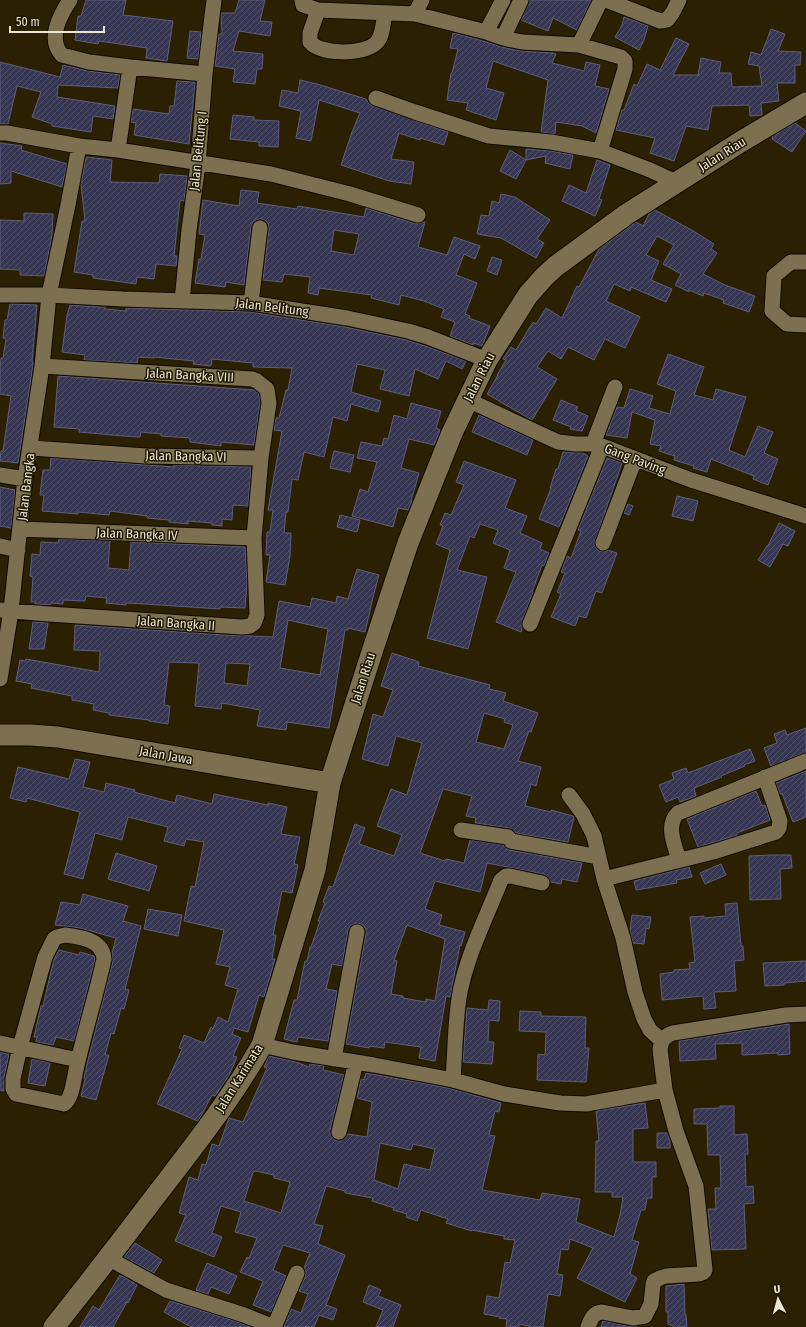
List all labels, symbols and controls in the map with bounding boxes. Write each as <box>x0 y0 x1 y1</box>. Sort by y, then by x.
scale bar <box>10 8 104 34</box>
text: 50 m <box>16 15 40 29</box>
street label: Jalan Belitung I <box>186 110 210 192</box>
street label: Jalan Riau <box>696 134 748 174</box>
street label: Jalan Belitung <box>235 295 310 319</box>
street label: Jalan Riau <box>460 350 498 404</box>
street label: Jalan Bangka VIII <box>146 365 234 385</box>
street label: Gang Paving <box>602 441 668 478</box>
street label: Jalan Bangka VI <box>145 448 227 464</box>
street label: Jalan Bangka <box>14 452 38 522</box>
street label: Jalan Bangka IV <box>96 525 178 543</box>
street label: Jalan Bangka II <box>137 613 215 633</box>
street label: Jalan Riau <box>348 650 378 706</box>
street label: Jalan Jawa <box>138 743 194 767</box>
street label: Jalan Karimata <box>212 1041 266 1115</box>
north arrow <box>758 1279 798 1319</box>
text: U <box>773 1283 781 1296</box>

